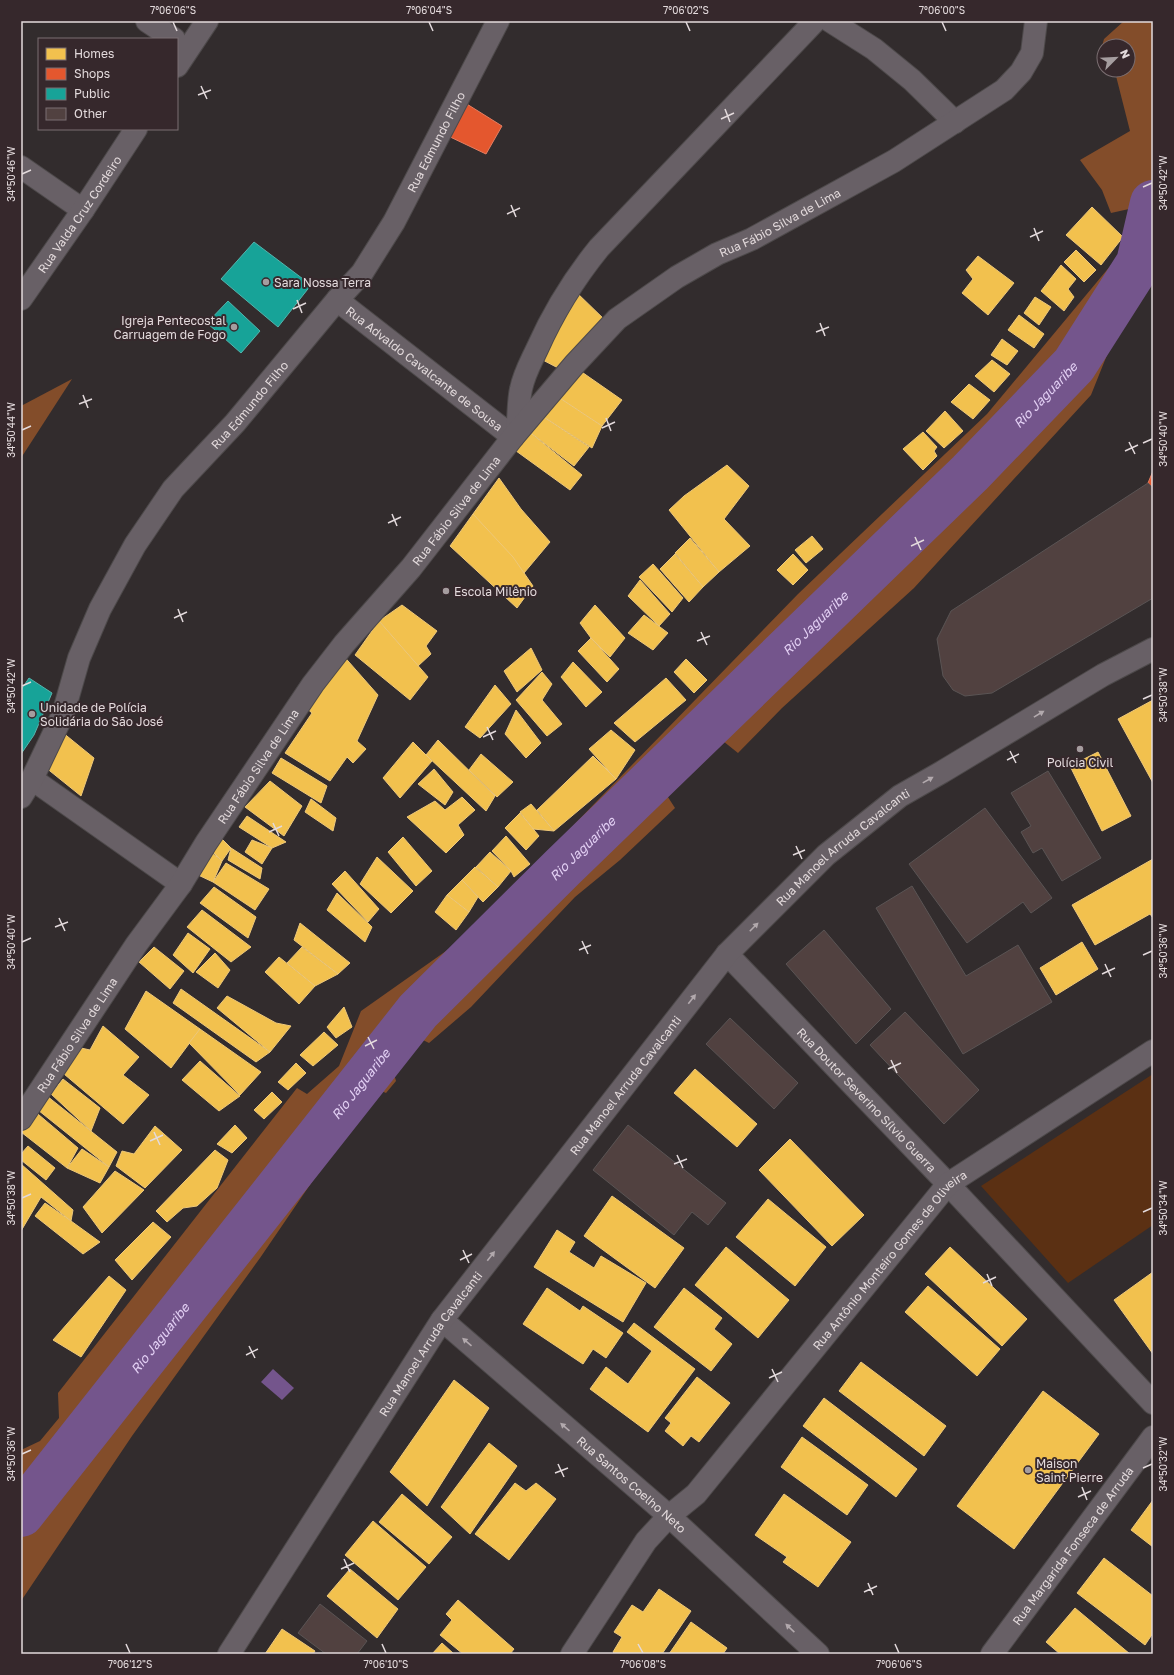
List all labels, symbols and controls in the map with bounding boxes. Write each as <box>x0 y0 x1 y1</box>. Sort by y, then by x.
text: 7°06'06"S <box>150 4 196 16</box>
text: 7°06'04"S <box>406 4 452 16</box>
text: 7°06'02"S <box>663 4 709 16</box>
text: 7°06'00"S <box>919 4 965 16</box>
legend <box>38 38 178 130</box>
north arrow <box>1096 38 1136 78</box>
text: Homes <box>74 46 114 61</box>
text: N <box>1118 47 1133 60</box>
text: Shops <box>74 66 110 81</box>
text: Public <box>74 86 111 101</box>
street label: Rua Edmundo Filho <box>403 89 468 195</box>
text: Other <box>74 106 107 121</box>
text: 34°50'46"W <box>5 146 17 202</box>
street label: Rua Valda Cruz Cordeiro <box>34 152 124 276</box>
text: 34°50'42"W <box>1157 155 1169 211</box>
street label: Rua Fábio Silva de Lima <box>717 184 843 260</box>
place label: Sara Nossa Terra <box>274 275 371 290</box>
marker: Sara Nossa Terra <box>261 277 271 287</box>
street label: Rua Advaldo Cavalcante de Sousa <box>343 303 506 434</box>
place label: Igreja Pentecostal Carruagem de Fogo <box>114 313 226 342</box>
marker: Igreja Pentecostal Carruagem de Fogo <box>229 322 239 332</box>
street label: Rua Edmundo Filho <box>207 358 291 452</box>
water label: Rio Jaguaribe <box>1010 358 1082 431</box>
text: 34°50'44"W <box>5 402 17 458</box>
text: 34°50'40"W <box>1157 411 1169 467</box>
street label: Rua Fábio Silva de Lima <box>408 452 503 568</box>
place label: Escola Milênio <box>454 584 537 599</box>
marker: Escola Milênio <box>441 586 451 596</box>
water label: Rio Jaguaribe <box>779 587 852 658</box>
text: 34°50'42"W <box>5 658 17 714</box>
text: 34°50'38"W <box>1157 667 1169 723</box>
place label: Unidade de Polícia Solidária do São José <box>40 700 163 729</box>
street label: Rua Fábio Silva de Lima <box>214 706 302 826</box>
marker: Unidade de Polícia Solidária do São José <box>27 709 37 719</box>
one-way arrow <box>1033 710 1045 717</box>
marker: Polícia Civil <box>1075 744 1085 754</box>
place label: Polícia Civil <box>1047 755 1114 770</box>
one-way arrow <box>922 777 934 784</box>
street label: Rua Manoel Arruda Cavalcanti <box>772 785 912 909</box>
water label: Rio Jaguaribe <box>546 812 620 884</box>
text: 34°50'40"W <box>5 914 17 970</box>
one-way arrow <box>749 922 759 932</box>
text: 34°50'36"W <box>1157 923 1169 979</box>
street label: Rua Fábio Silva de Lima <box>33 974 120 1095</box>
one-way arrow <box>688 993 696 1004</box>
street label: Rua Manoel Arruda Cavalcanti <box>566 1012 684 1158</box>
street label: Rua Doutor Severino Sílvio Guerra <box>794 1024 940 1175</box>
water label: Rio Jaguaribe <box>328 1044 394 1122</box>
street label: Rua Antônio Monteiro Gomes de Oliveira <box>809 1167 969 1353</box>
text: 34°50'38"W <box>5 1170 17 1226</box>
text: 34°50'34"W <box>1157 1180 1169 1236</box>
one-way arrow <box>487 1250 496 1261</box>
street label: Rua Manoel Arruda Cavalcanti <box>375 1268 485 1419</box>
water label: Rio Jaguaribe <box>127 1299 193 1377</box>
one-way arrow <box>462 1337 472 1346</box>
one-way arrow <box>560 1422 571 1431</box>
text: 34°50'36"W <box>5 1426 17 1482</box>
street label: Rua Santos Coelho Neto <box>574 1433 690 1536</box>
text: 34°50'32"W <box>1157 1436 1169 1491</box>
place label: Maison Saint Pierre <box>1036 1456 1103 1485</box>
street label: Rua Margarida Fonseca de Arruda <box>1009 1463 1136 1628</box>
marker: Maison Saint Pierre <box>1023 1465 1033 1475</box>
one-way arrow <box>785 1623 795 1632</box>
text: 7°06'12"S <box>108 1658 152 1670</box>
text: 7°06'10"S <box>364 1658 409 1670</box>
text: 7°06'08"S <box>620 1658 666 1670</box>
text: 7°06'06"S <box>876 1658 922 1670</box>

